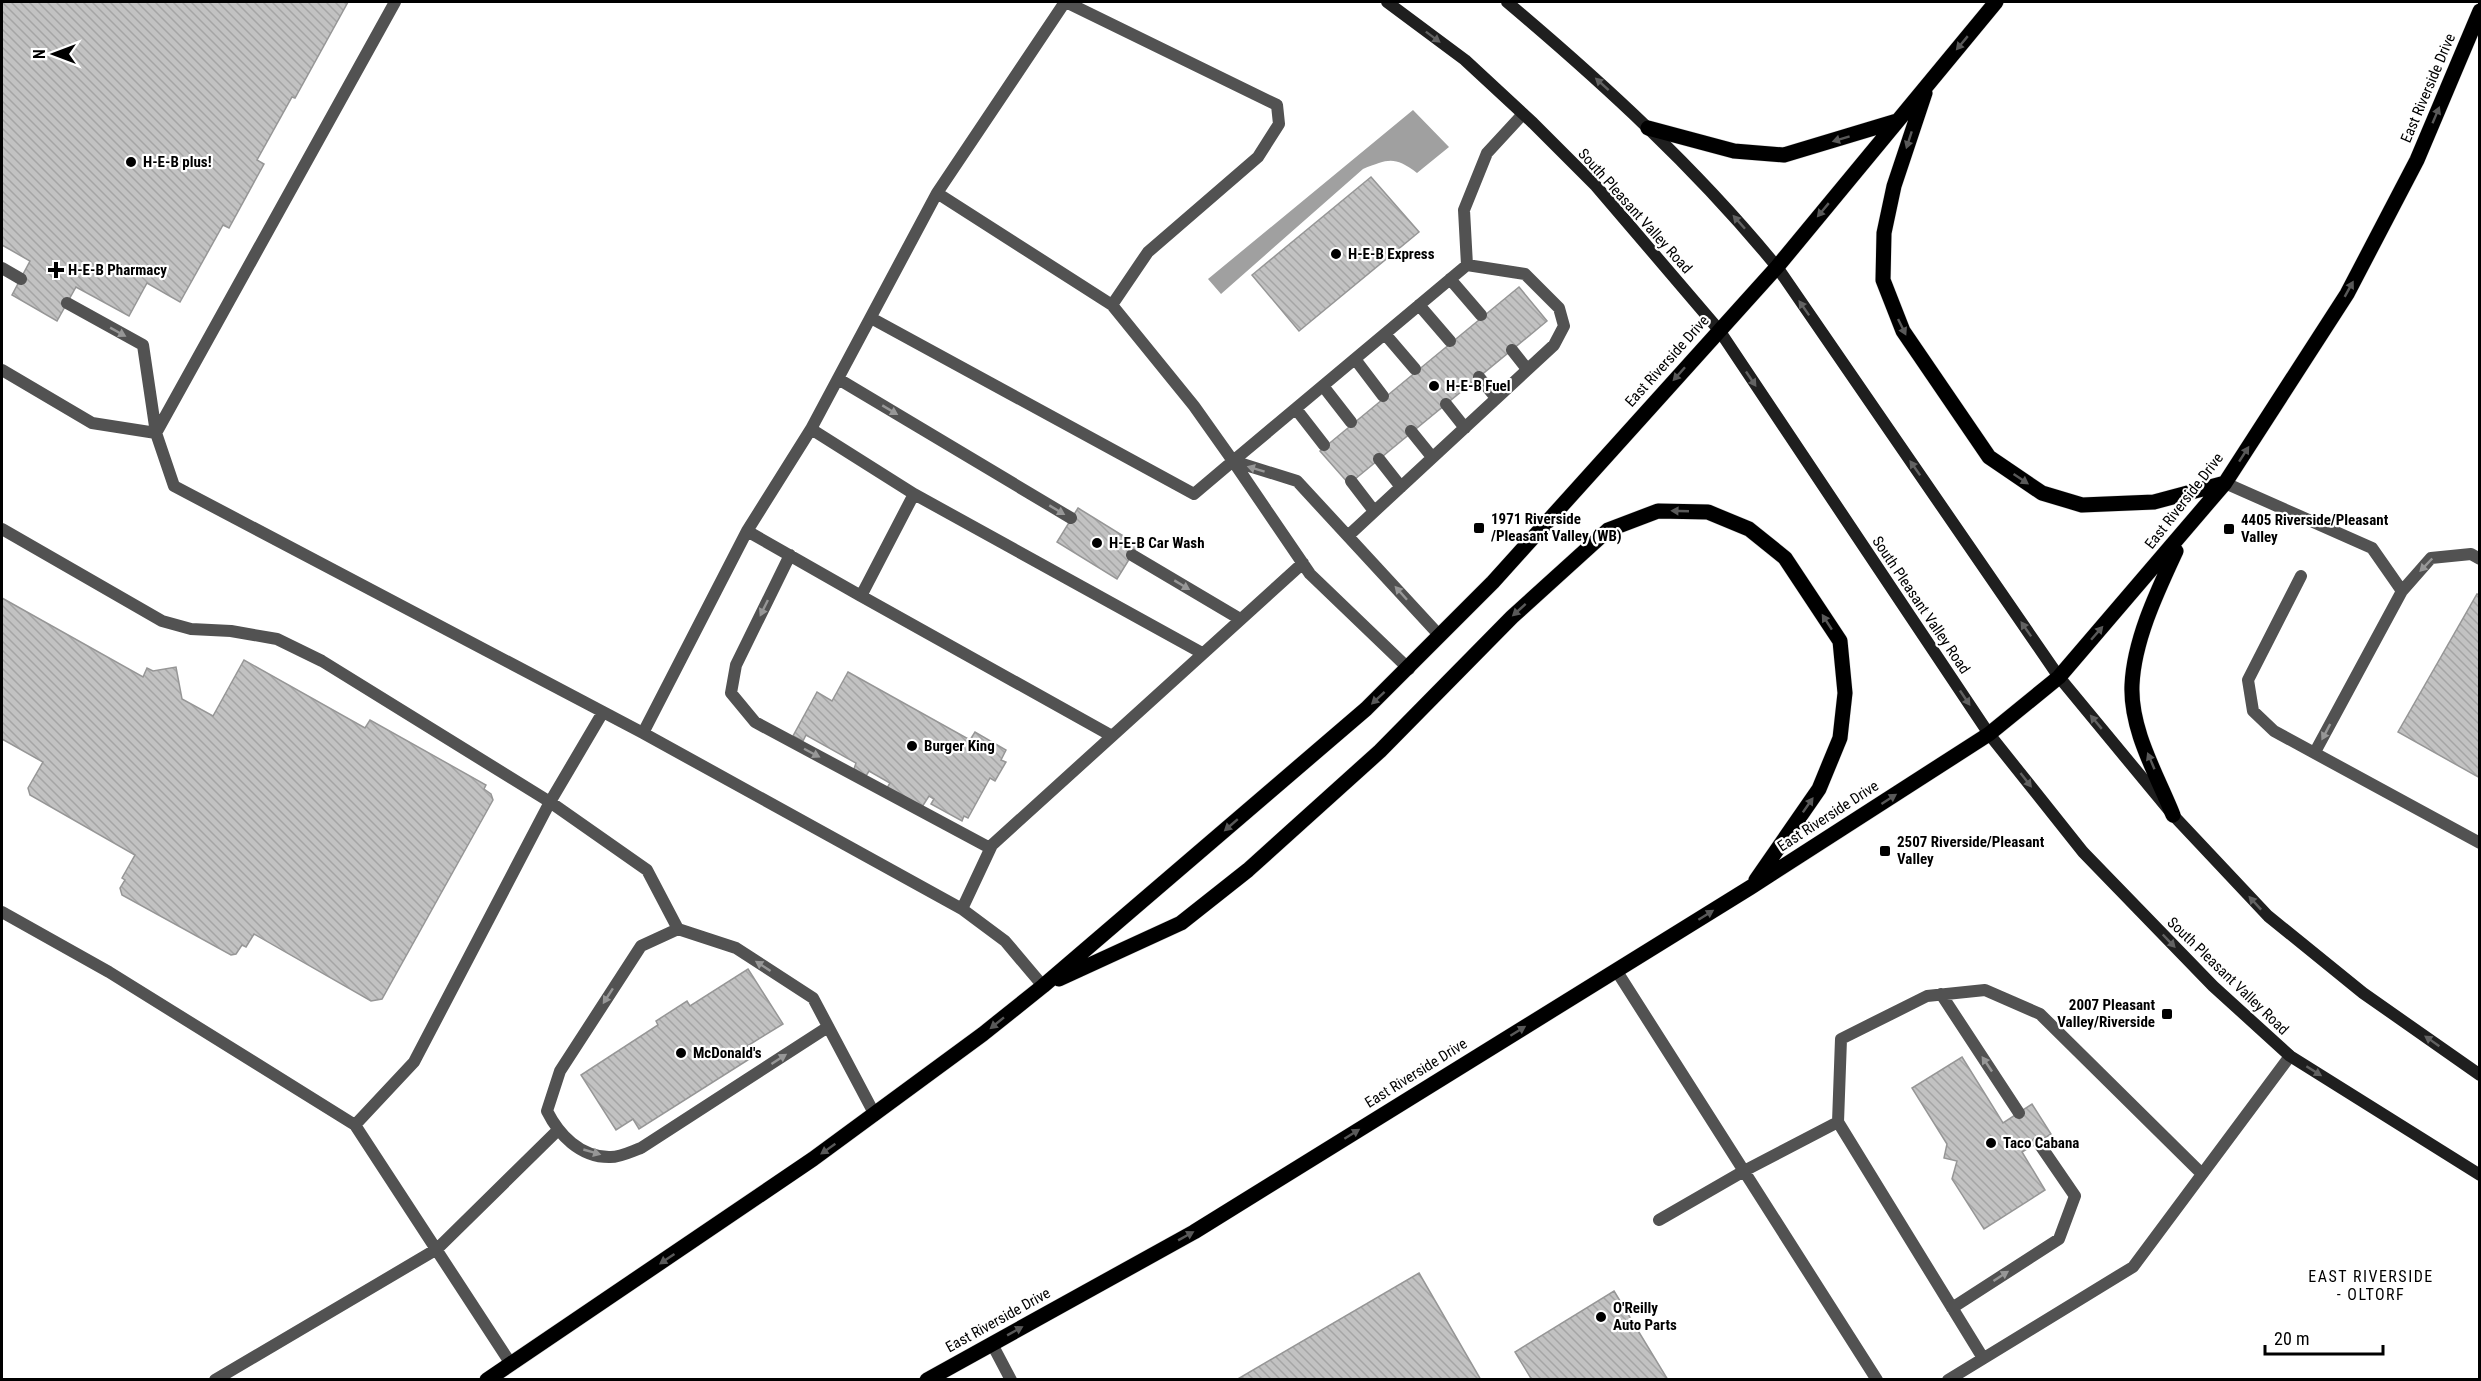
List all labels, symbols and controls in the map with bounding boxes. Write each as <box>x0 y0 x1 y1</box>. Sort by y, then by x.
north arrow <box>24 24 84 84</box>
one-way arrow <box>1426 30 1441 42</box>
street label: East Riverside Drive <box>2397 31 2459 145</box>
one-way arrow <box>1956 35 1969 50</box>
text: N <box>30 49 49 59</box>
one-way arrow <box>1595 78 1610 91</box>
one-way arrow <box>2432 106 2441 124</box>
one-way arrow <box>1904 131 1913 149</box>
one-way arrow <box>1832 135 1850 144</box>
street label: South Pleasant Valley Road <box>1574 145 1696 277</box>
place label: H-E-B plus! <box>143 153 212 171</box>
marker: H-E-B plus! <box>124 155 138 169</box>
one-way arrow <box>1817 202 1830 218</box>
one-way arrow <box>1733 215 1746 230</box>
place label: H-E-B Express <box>1348 245 1435 263</box>
marker: H-E-B Express <box>1329 247 1343 261</box>
place label: H-E-B Pharmacy <box>68 261 167 279</box>
marker: H-E-B Pharmacy <box>49 263 63 277</box>
one-way arrow <box>2344 280 2354 297</box>
one-way arrow <box>1798 300 1810 316</box>
street label: East Riverside Drive <box>1621 312 1713 410</box>
one-way arrow <box>1898 319 1907 336</box>
one-way arrow <box>110 327 127 337</box>
one-way arrow <box>1673 366 1686 381</box>
one-way arrow <box>1745 371 1756 387</box>
place label: H-E-B Fuel <box>1446 377 1511 395</box>
marker: H-E-B Fuel <box>1427 379 1441 393</box>
one-way arrow <box>882 404 898 415</box>
one-way arrow <box>2238 446 2250 462</box>
street label: East Riverside Drive <box>2141 449 2227 553</box>
one-way arrow <box>1909 461 1921 477</box>
one-way arrow <box>1247 463 1265 473</box>
one-way arrow <box>2013 473 2030 484</box>
one-way arrow <box>1049 504 1065 515</box>
one-way arrow <box>1671 507 1690 516</box>
place label: 1971 Riverside /Pleasant Valley (WB) <box>1491 510 1622 545</box>
place label: 4405 Riverside/Pleasant Valley <box>2241 511 2389 546</box>
marker: 1971 Riverside /Pleasant Valley (WB) <box>1472 521 1486 535</box>
marker: 4405 Riverside/Pleasant Valley <box>2222 522 2236 536</box>
street label: South Pleasant Valley Road <box>1868 533 1974 677</box>
place label: H-E-B Car Wash <box>1109 534 1205 552</box>
marker: H-E-B Car Wash <box>1090 536 1104 550</box>
one-way arrow <box>2419 557 2433 572</box>
one-way arrow <box>1174 579 1190 590</box>
one-way arrow <box>1394 585 1408 600</box>
one-way arrow <box>759 599 768 616</box>
one-way arrow <box>1512 603 1527 617</box>
one-way arrow <box>1822 613 1833 630</box>
one-way arrow <box>2020 621 2031 637</box>
one-way arrow <box>2090 626 2103 641</box>
one-way arrow <box>1371 690 1385 704</box>
one-way arrow <box>1959 690 1970 706</box>
one-way arrow <box>2089 714 2102 730</box>
one-way arrow <box>2321 723 2331 740</box>
place label: Burger King <box>924 737 995 755</box>
marker: Burger King <box>905 739 919 753</box>
one-way arrow <box>804 748 821 758</box>
one-way arrow <box>2146 752 2156 770</box>
one-way arrow <box>2020 772 2033 788</box>
street label: East Riverside Drive <box>1774 777 1882 855</box>
one-way arrow <box>1880 793 1896 805</box>
one-way arrow <box>1802 797 1814 813</box>
one-way arrow <box>1223 818 1238 832</box>
place label: 2507 Riverside/Pleasant Valley <box>1897 833 2045 868</box>
marker: 2507 Riverside/Pleasant Valley <box>1878 844 1892 858</box>
one-way arrow <box>2249 897 2263 911</box>
one-way arrow <box>1698 909 1714 920</box>
street label: South Pleasant Valley Road <box>2164 913 2292 1039</box>
one-way arrow <box>2162 934 2176 948</box>
one-way arrow <box>755 961 772 972</box>
one-way arrow <box>603 988 614 1004</box>
place label: 2007 Pleasant Valley/Riverside <box>2057 996 2155 1031</box>
marker: 2007 Pleasant Valley/Riverside <box>2160 1007 2174 1021</box>
one-way arrow <box>989 1016 1005 1029</box>
one-way arrow <box>1509 1026 1526 1037</box>
street label: East Riverside Drive <box>1362 1034 1470 1112</box>
one-way arrow <box>2424 1035 2440 1047</box>
place label: McDonald's <box>693 1044 762 1062</box>
marker: McDonald's <box>674 1046 688 1060</box>
one-way arrow <box>771 1053 787 1065</box>
one-way arrow <box>1982 1056 1993 1072</box>
one-way arrow <box>2306 1066 2322 1077</box>
one-way arrow <box>1344 1129 1360 1140</box>
place label: Taco Cabana <box>2003 1134 2079 1152</box>
marker: Taco Cabana <box>1984 1136 1998 1150</box>
one-way arrow <box>820 1142 835 1154</box>
one-way arrow <box>583 1148 601 1157</box>
one-way arrow <box>1178 1231 1195 1241</box>
one-way arrow <box>659 1253 675 1264</box>
district label: EAST RIVERSIDE - OLTORF <box>2308 1267 2434 1304</box>
one-way arrow <box>1993 1271 2009 1282</box>
street label: East Riverside Drive <box>943 1284 1053 1356</box>
place label: O'Reilly Auto Parts <box>1613 1299 1677 1334</box>
marker: O'Reilly Auto Parts <box>1594 1310 1608 1324</box>
scale bar <box>2265 1318 2384 1356</box>
one-way arrow <box>1007 1326 1024 1336</box>
text: 20 m <box>2274 1328 2309 1349</box>

